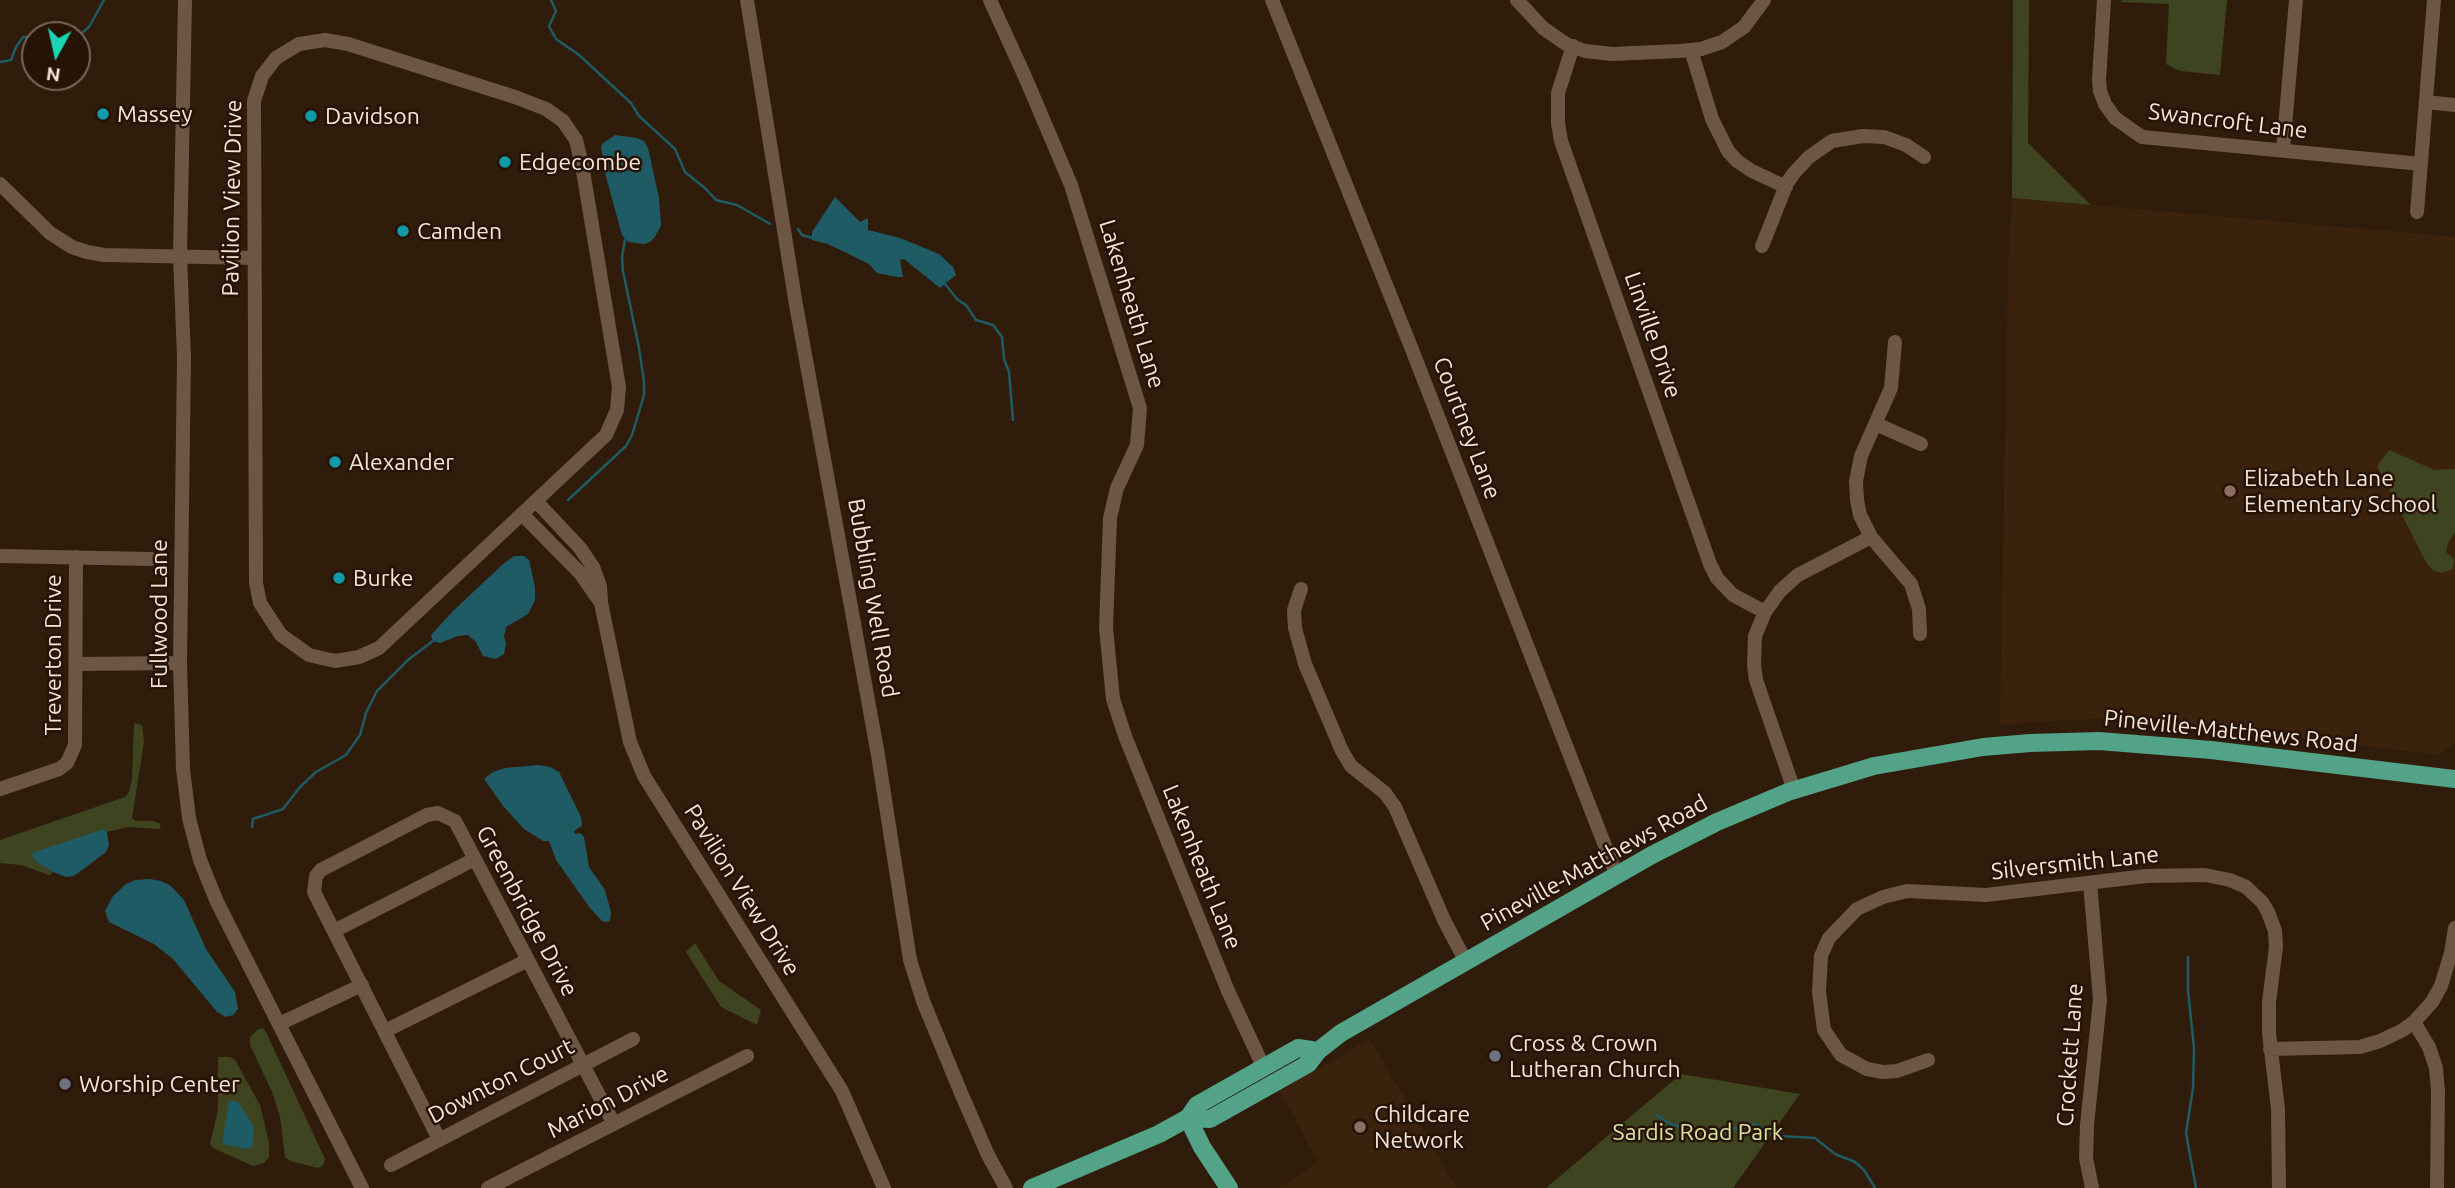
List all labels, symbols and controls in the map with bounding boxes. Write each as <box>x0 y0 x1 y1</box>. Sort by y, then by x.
north arrow <box>21 21 91 91</box>
text: N <box>45 63 62 87</box>
street label: Swancroft Lane <box>2147 98 2309 144</box>
street label: Pavilion View Drive <box>216 99 248 297</box>
place label: Massey <box>117 100 193 128</box>
place label: Davidson <box>325 102 420 130</box>
marker: Massey <box>95 106 111 122</box>
marker: Davidson <box>303 108 319 124</box>
place label: Edgecombe <box>519 148 641 176</box>
marker: Edgecombe <box>497 154 513 170</box>
street label: Lakenheath Lane <box>1093 216 1171 392</box>
place label: Camden <box>417 217 502 245</box>
marker: Camden <box>395 223 411 239</box>
street label: Linville Drive <box>1619 268 1687 402</box>
street label: Courtney Lane <box>1427 353 1507 503</box>
place label: Alexander <box>349 448 454 476</box>
marker: Alexander <box>327 454 343 470</box>
place label: Elizabeth Lane Elementary School <box>2244 464 2437 518</box>
marker: Elizabeth Lane Elementary School <box>2222 483 2238 499</box>
street label: Bubbling Well Road <box>842 496 904 700</box>
street label: Fullwood Lane <box>145 539 173 689</box>
place label: Burke <box>353 564 413 592</box>
marker: Burke <box>331 570 347 586</box>
street label: Treverton Drive <box>39 574 67 736</box>
street label: Pineville-Matthews Road <box>2103 704 2359 758</box>
street label: Lakenheath Lane <box>1156 781 1248 953</box>
street label: Pineville-Matthews Road <box>1476 789 1712 937</box>
street label: Pavilion View Drive <box>678 799 806 981</box>
street label: Greenbridge Drive <box>470 821 584 1001</box>
street label: Silversmith Lane <box>1990 840 2160 886</box>
street label: Crockett Lane <box>2051 982 2089 1128</box>
place label: Cross & Crown Lutheran Church <box>1509 1029 1681 1083</box>
street label: Downton Court <box>423 1032 579 1130</box>
marker: Cross & Crown Lutheran Church <box>1487 1048 1503 1064</box>
street label: Marion Drive <box>543 1060 673 1144</box>
place label: Worship Center <box>79 1070 240 1098</box>
marker: Worship Center <box>57 1076 73 1092</box>
place label: Childcare Network <box>1374 1100 1470 1154</box>
park label: Sardis Road Park <box>1613 1118 1783 1146</box>
marker: Childcare Network <box>1352 1119 1368 1135</box>

